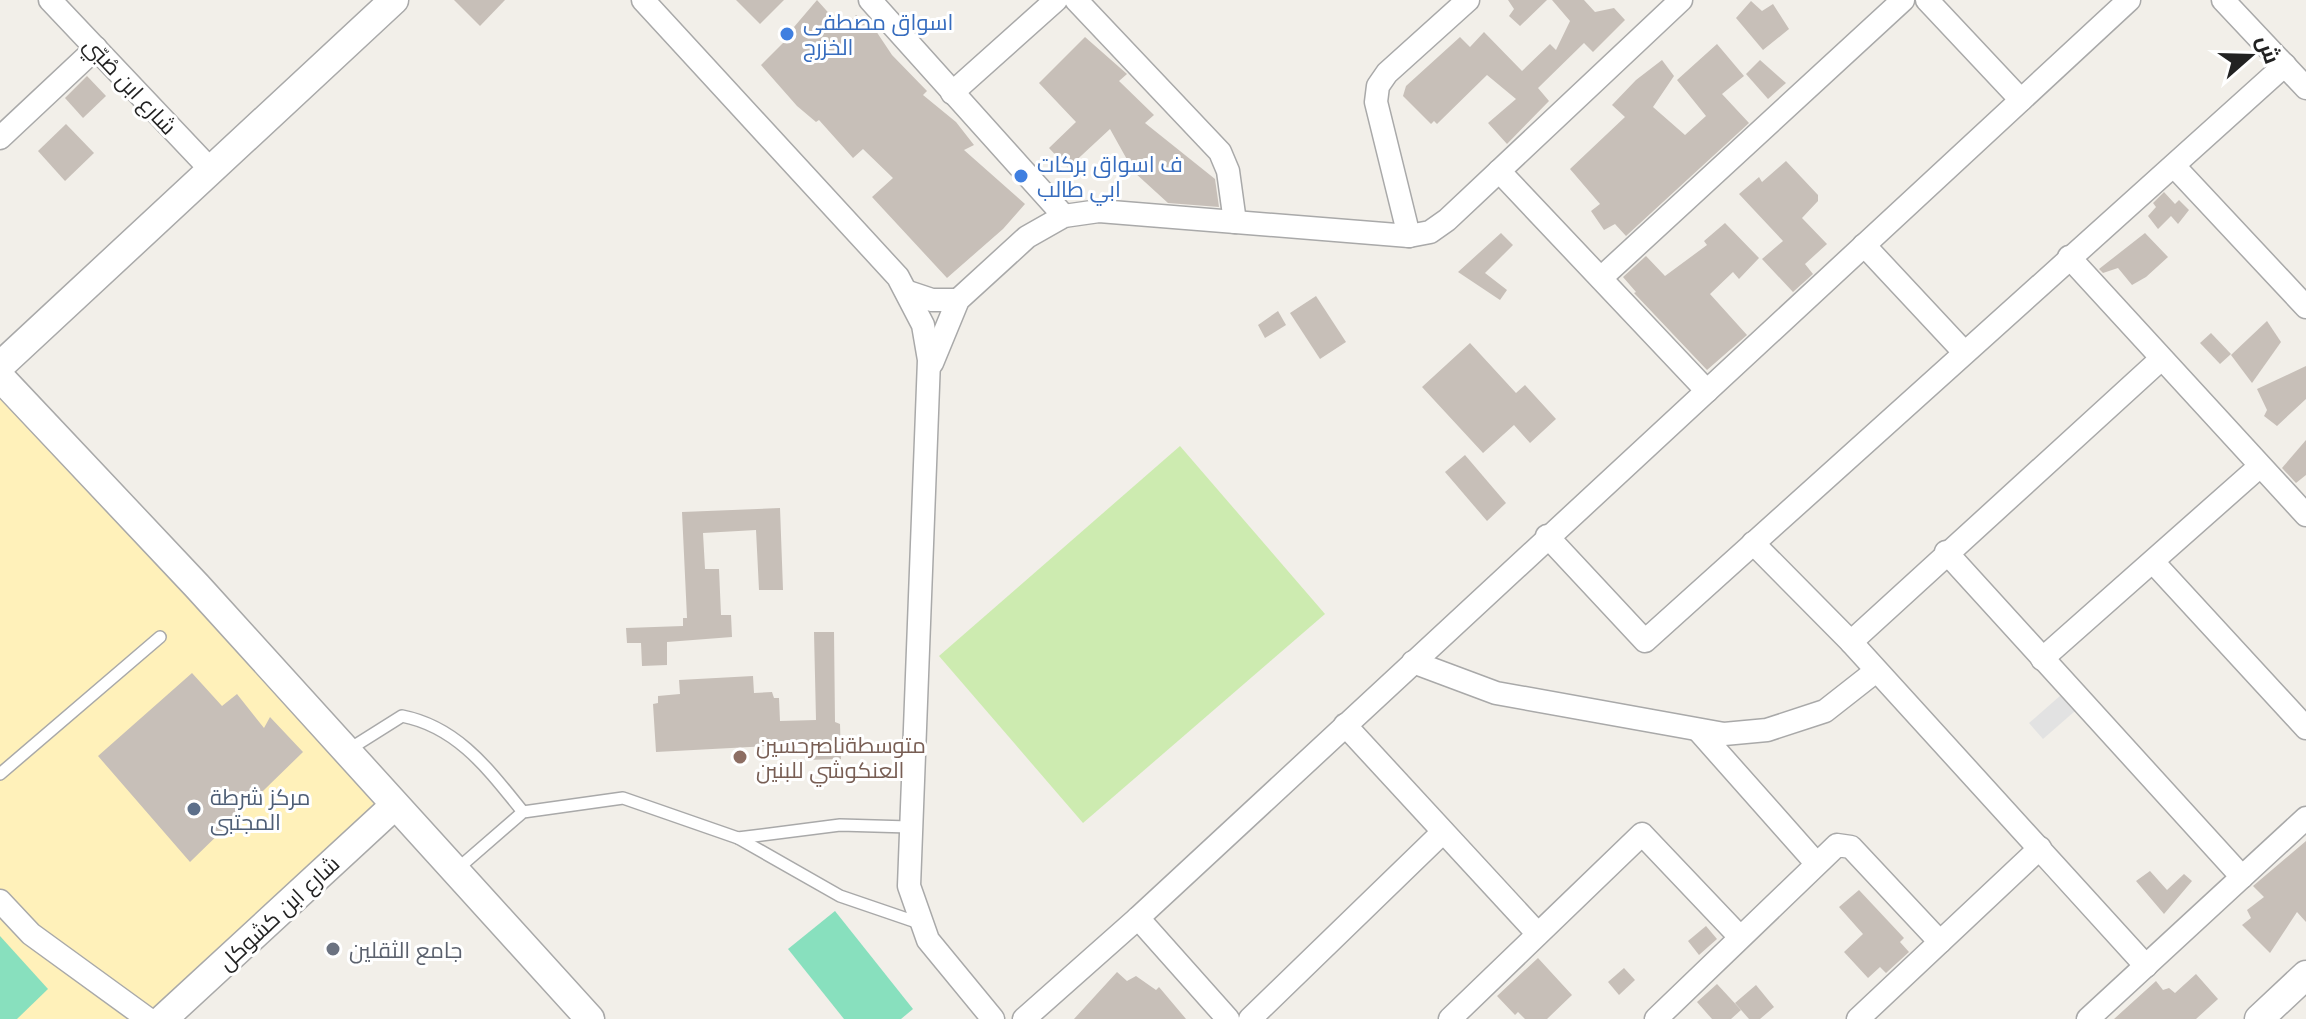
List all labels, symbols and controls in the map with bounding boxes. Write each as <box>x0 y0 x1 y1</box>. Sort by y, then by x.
place label: اسواق مصطفى الخزرج <box>803 6 953 62</box>
north arrow <box>2210 16 2290 96</box>
marker: اسواق مصطفى الخزرج <box>778 25 796 43</box>
street label: شارع ابن صُبّي <box>76 30 184 143</box>
text: ش <box>2251 30 2289 67</box>
place label: ف اسواق بركات ابي طالب <box>1037 148 1183 206</box>
marker: ف اسواق بركات ابي طالب <box>1012 167 1030 185</box>
place label: متوسطةناصرحسين العنكوشي للبنين <box>756 729 926 787</box>
marker: متوسطةناصرحسين العنكوشي للبنين <box>731 748 749 766</box>
place label: مركز شرطة المجتبى <box>210 781 310 836</box>
marker: مركز شرطة المجتبى <box>185 800 203 818</box>
street label: شارع ابن كشوكل <box>211 848 346 977</box>
place label: جامع الثقلين <box>349 934 463 965</box>
marker: جامع الثقلين <box>324 940 342 958</box>

